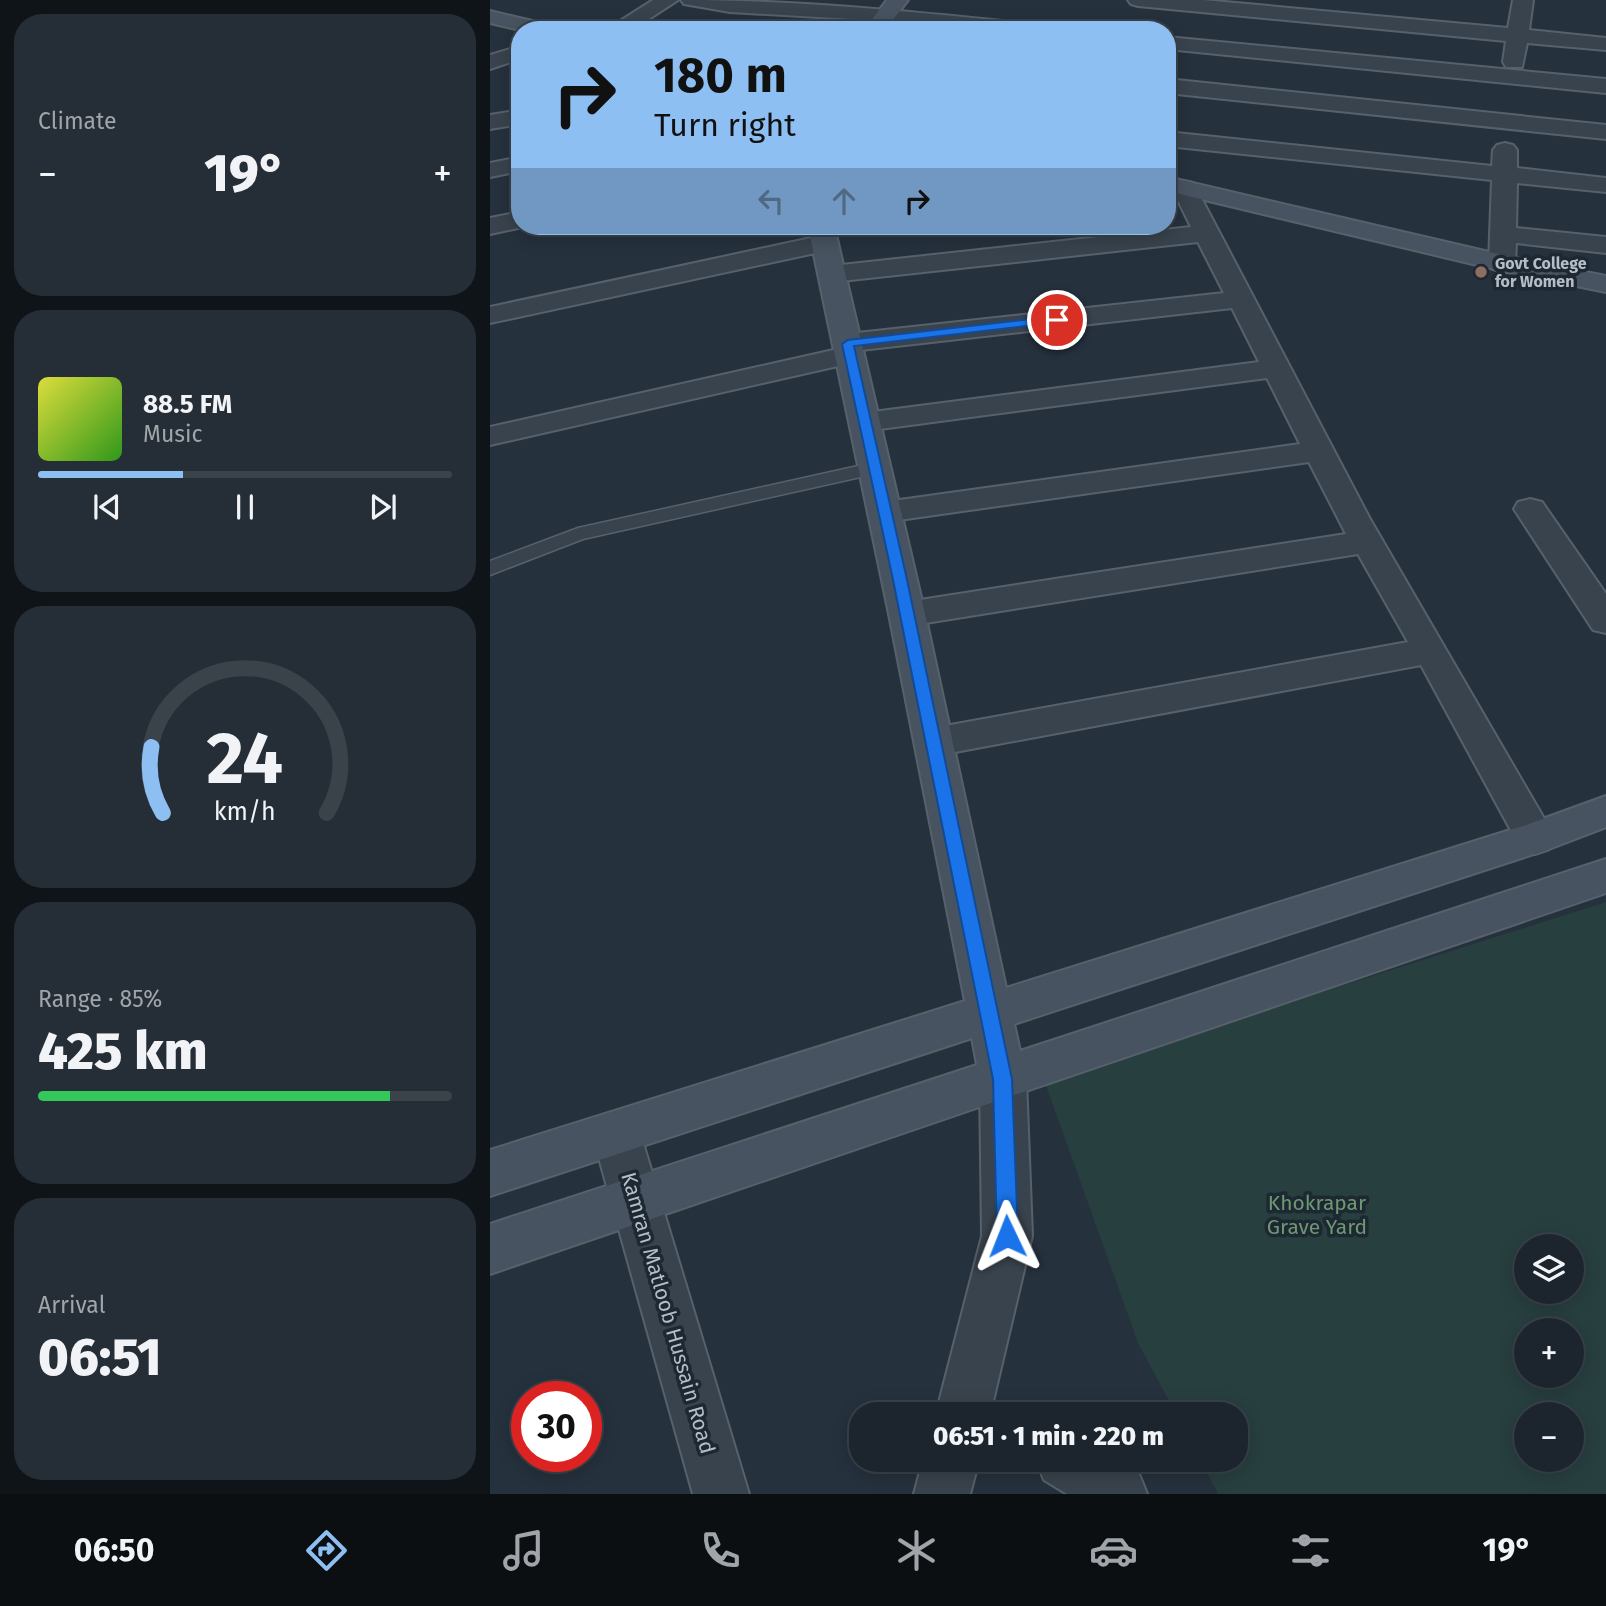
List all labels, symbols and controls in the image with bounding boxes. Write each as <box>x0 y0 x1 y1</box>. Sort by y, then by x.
text: 180 m <box>654 46 787 105</box>
icon: right <box>539 49 630 140</box>
text: Turn right <box>654 106 796 144</box>
text: Climate <box>38 107 117 135</box>
text: 19° <box>204 142 286 205</box>
text: − <box>38 151 57 197</box>
text: + <box>433 151 452 197</box>
icon: left <box>752 182 790 220</box>
icon: ahead <box>825 182 863 220</box>
icon: right <box>898 182 936 220</box>
place label: Govt College for Women <box>1495 254 1587 291</box>
marker: Govt College for Women <box>1473 264 1489 280</box>
pin <box>1027 290 1087 350</box>
icon: arrive <box>1038 301 1076 339</box>
text: 88.5 FM <box>143 389 232 420</box>
text: Music <box>143 420 203 448</box>
icon: previous <box>88 488 126 526</box>
icon: pause <box>226 488 264 526</box>
icon: next <box>364 488 402 526</box>
text: 24 <box>207 715 283 802</box>
text: km/h <box>214 797 276 827</box>
text: Range · 85% <box>38 985 162 1013</box>
text: 425 km <box>38 1020 207 1083</box>
street label: Kamran Matloob Hussain Road <box>615 1169 721 1457</box>
park label: Khokrapar Grave Yard <box>1267 1190 1367 1240</box>
position arrow <box>970 1199 1044 1273</box>
map controls <box>1514 1234 1584 1472</box>
button: layers <box>1514 1234 1584 1304</box>
text: Arrival <box>38 1291 105 1319</box>
button: + <box>1514 1318 1584 1388</box>
text: 06:51 <box>38 1326 162 1389</box>
speed limit sign: 30 <box>511 1381 602 1472</box>
button: − <box>1514 1402 1584 1472</box>
text: 06:51 · 1 min · 220 m <box>933 1421 1164 1452</box>
icon: directions <box>302 1526 351 1575</box>
icon: music <box>499 1526 548 1575</box>
icon: phone <box>696 1526 745 1575</box>
icon: climate <box>892 1526 941 1575</box>
icon: car <box>1089 1526 1138 1575</box>
icon: filters <box>1286 1526 1335 1575</box>
text: 06:50 <box>74 1531 154 1569</box>
text: 19° <box>1483 1531 1532 1569</box>

